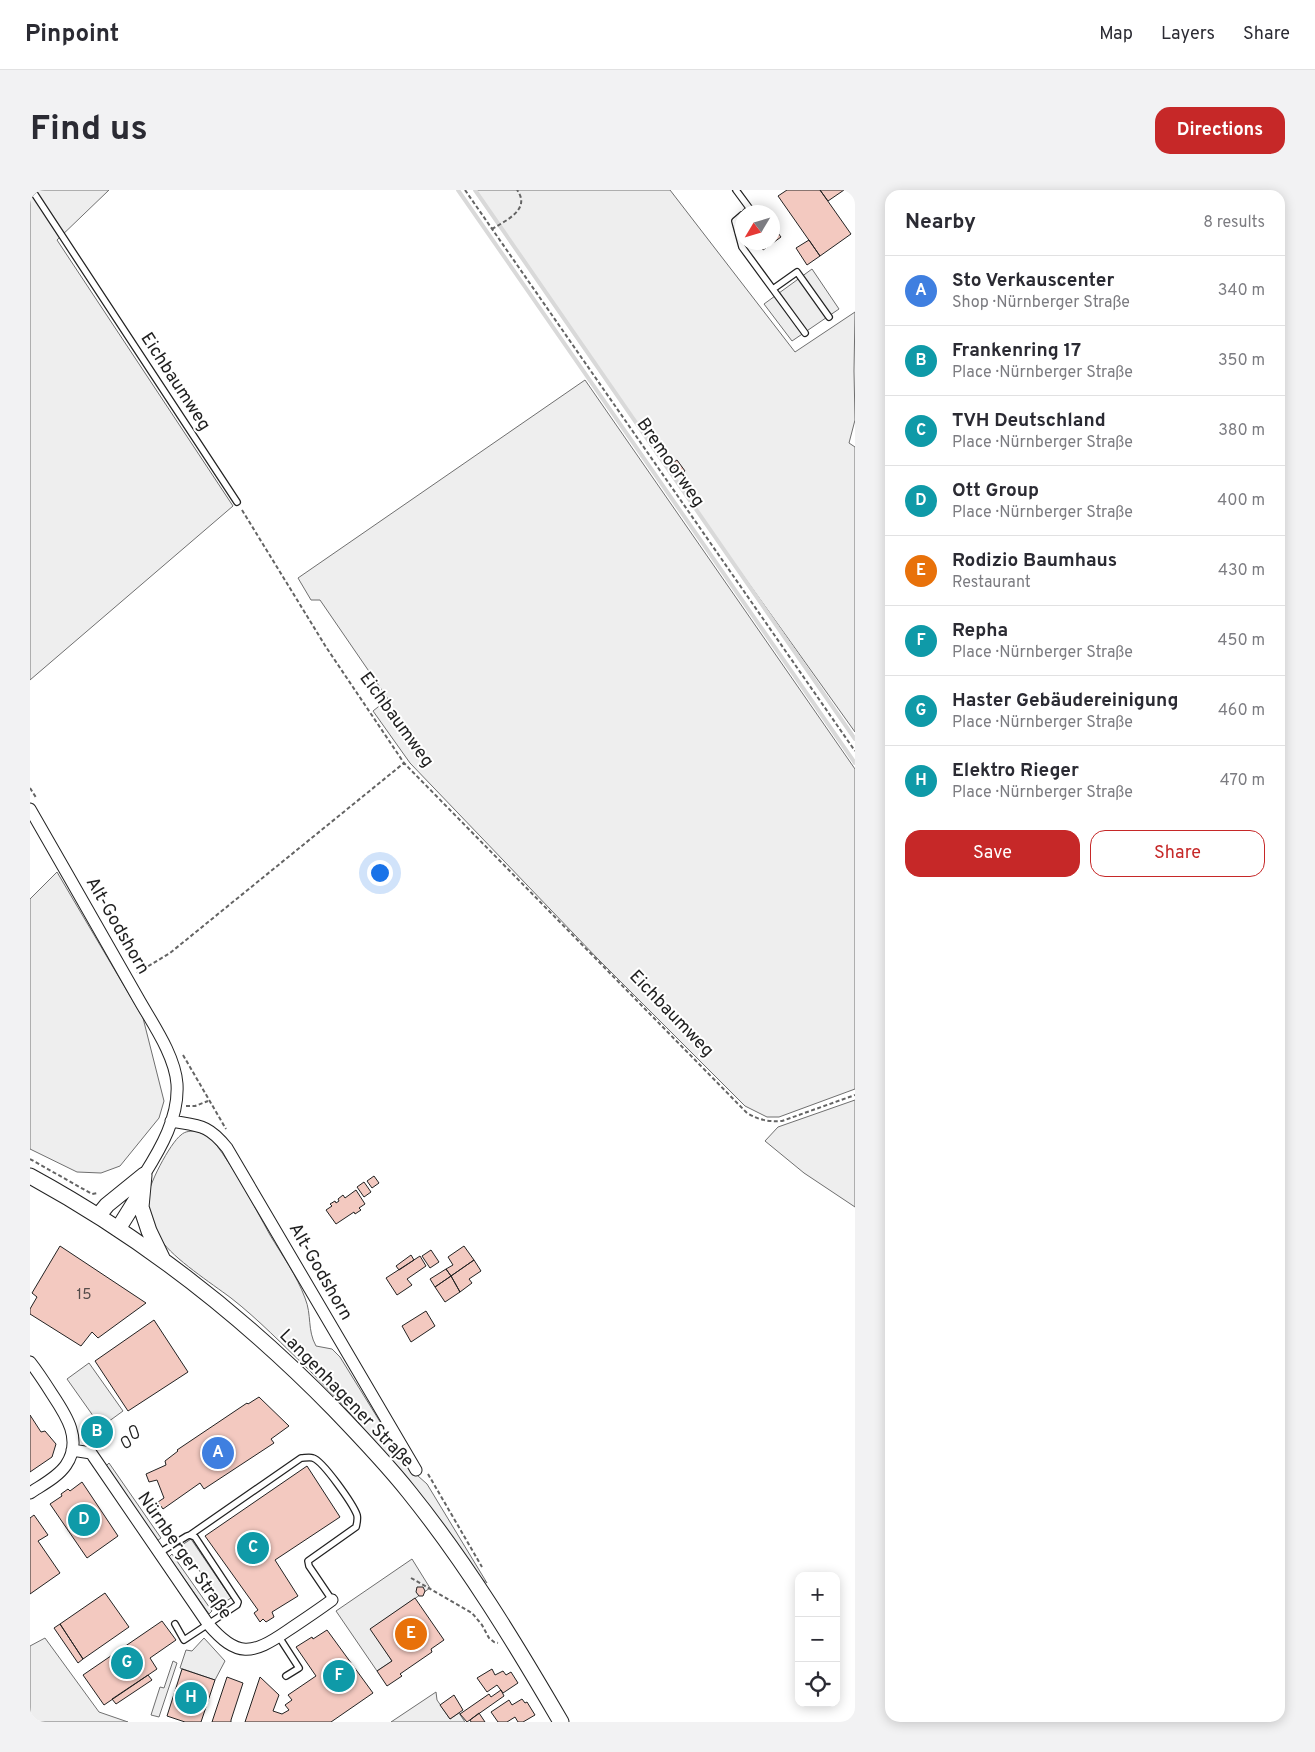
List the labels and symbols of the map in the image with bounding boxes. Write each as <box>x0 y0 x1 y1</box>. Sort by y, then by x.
north arrow <box>735 205 780 250</box>
street label: Eichbaumweg <box>135 329 215 435</box>
street label: Bremoorweg <box>631 414 709 512</box>
street label: Eichbaumweg <box>354 668 438 772</box>
your location <box>367 860 393 886</box>
street label: Alt-Godshorn <box>80 873 154 979</box>
street label: Eichbaumweg <box>624 966 718 1062</box>
street label: Alt-Godshorn <box>283 1219 357 1325</box>
house number: 15 <box>77 1286 91 1305</box>
street label: Langenhagener Straße <box>274 1325 418 1473</box>
pin: B <box>81 1413 113 1451</box>
pin: A <box>202 1434 234 1472</box>
street label: Nürnberger Straße <box>131 1488 237 1624</box>
pin: D <box>68 1501 100 1539</box>
pin: C <box>237 1529 269 1567</box>
pin: E <box>395 1615 427 1653</box>
pin: G <box>111 1644 143 1682</box>
pin: F <box>323 1657 355 1695</box>
pin: H <box>175 1679 207 1717</box>

